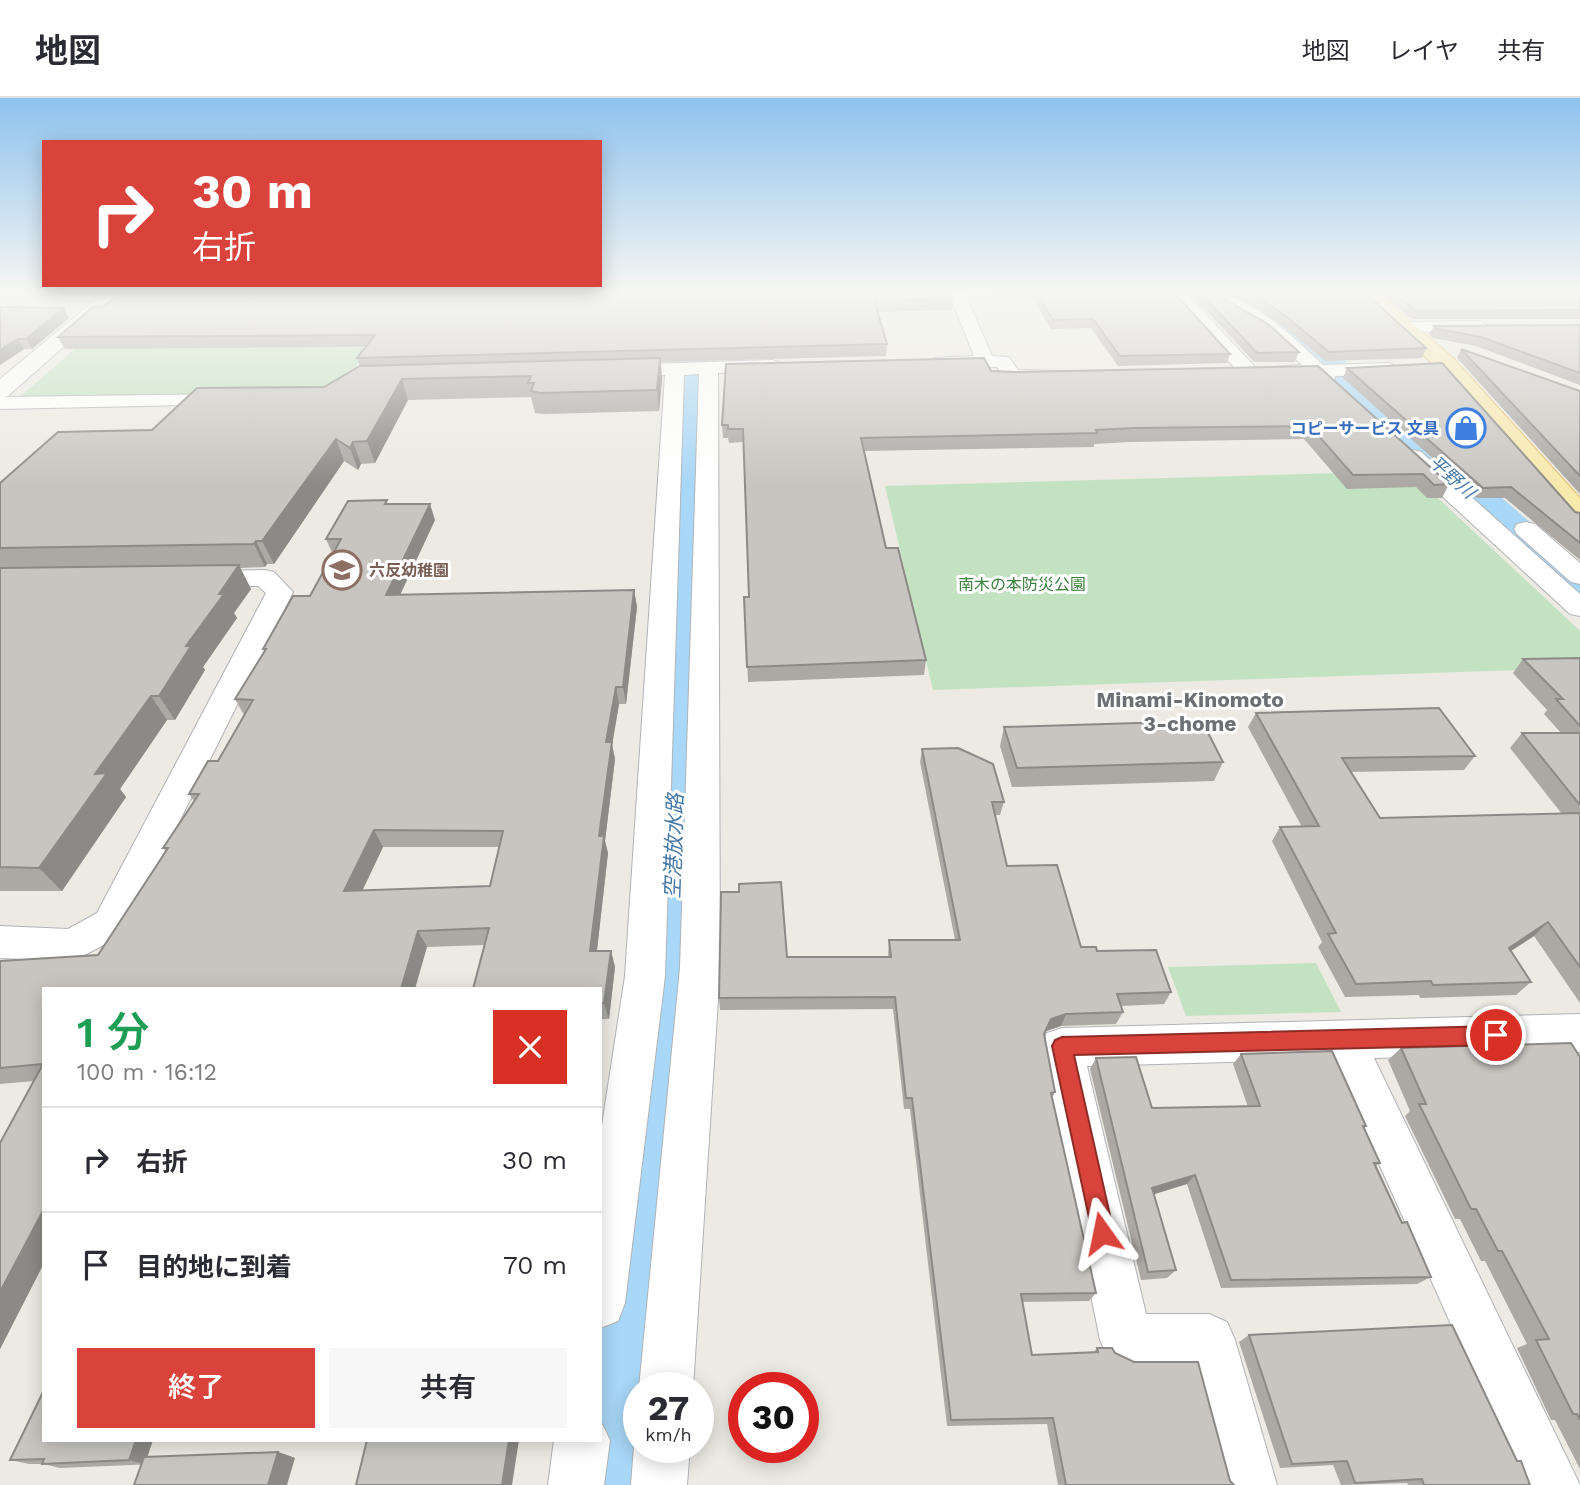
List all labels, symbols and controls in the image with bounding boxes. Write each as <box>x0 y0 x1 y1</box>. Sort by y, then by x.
text: 地図 <box>35 31 101 70</box>
text: 地図 <box>1302 37 1350 65</box>
text: レイヤ <box>1388 37 1459 65</box>
text: 共有 <box>1497 37 1545 65</box>
text: 30 m <box>192 162 313 220</box>
icon: right <box>77 168 168 259</box>
text: 右折 <box>192 228 256 266</box>
shop icon: コピーサービス 文具 <box>1445 407 1487 449</box>
place label: コピーサービス 文具 <box>1291 419 1439 438</box>
water label: 平野川 <box>1425 451 1481 504</box>
school or university icon: 六反幼稚園 <box>321 549 363 591</box>
place label: 六反幼稚園 <box>369 561 449 580</box>
park label: 南木の本防災公園 <box>958 575 1086 594</box>
district label: Minami-Kinomoto 3-chome <box>1096 687 1284 736</box>
water label: 空港放水路 <box>659 791 688 899</box>
pin <box>1466 1005 1526 1065</box>
text: 1 分 <box>77 1008 149 1057</box>
button: close <box>493 1010 567 1084</box>
icon: arrive <box>1477 1016 1515 1054</box>
text: 100 m · 16:12 <box>77 1059 217 1086</box>
icon: right <box>77 1141 115 1179</box>
text: 30 m <box>502 1145 567 1175</box>
text: 右折 <box>136 1147 188 1177</box>
position arrow <box>1065 1196 1139 1270</box>
icon: arrive <box>77 1246 115 1284</box>
text: 70 m <box>503 1250 567 1280</box>
text: 目的地に到着 <box>136 1252 292 1282</box>
button: 終了 <box>77 1348 315 1428</box>
button: 共有 <box>329 1348 567 1428</box>
speed limit sign: 30 <box>728 1372 819 1463</box>
text: 27 <box>648 1387 689 1429</box>
text: km/h <box>645 1424 692 1445</box>

